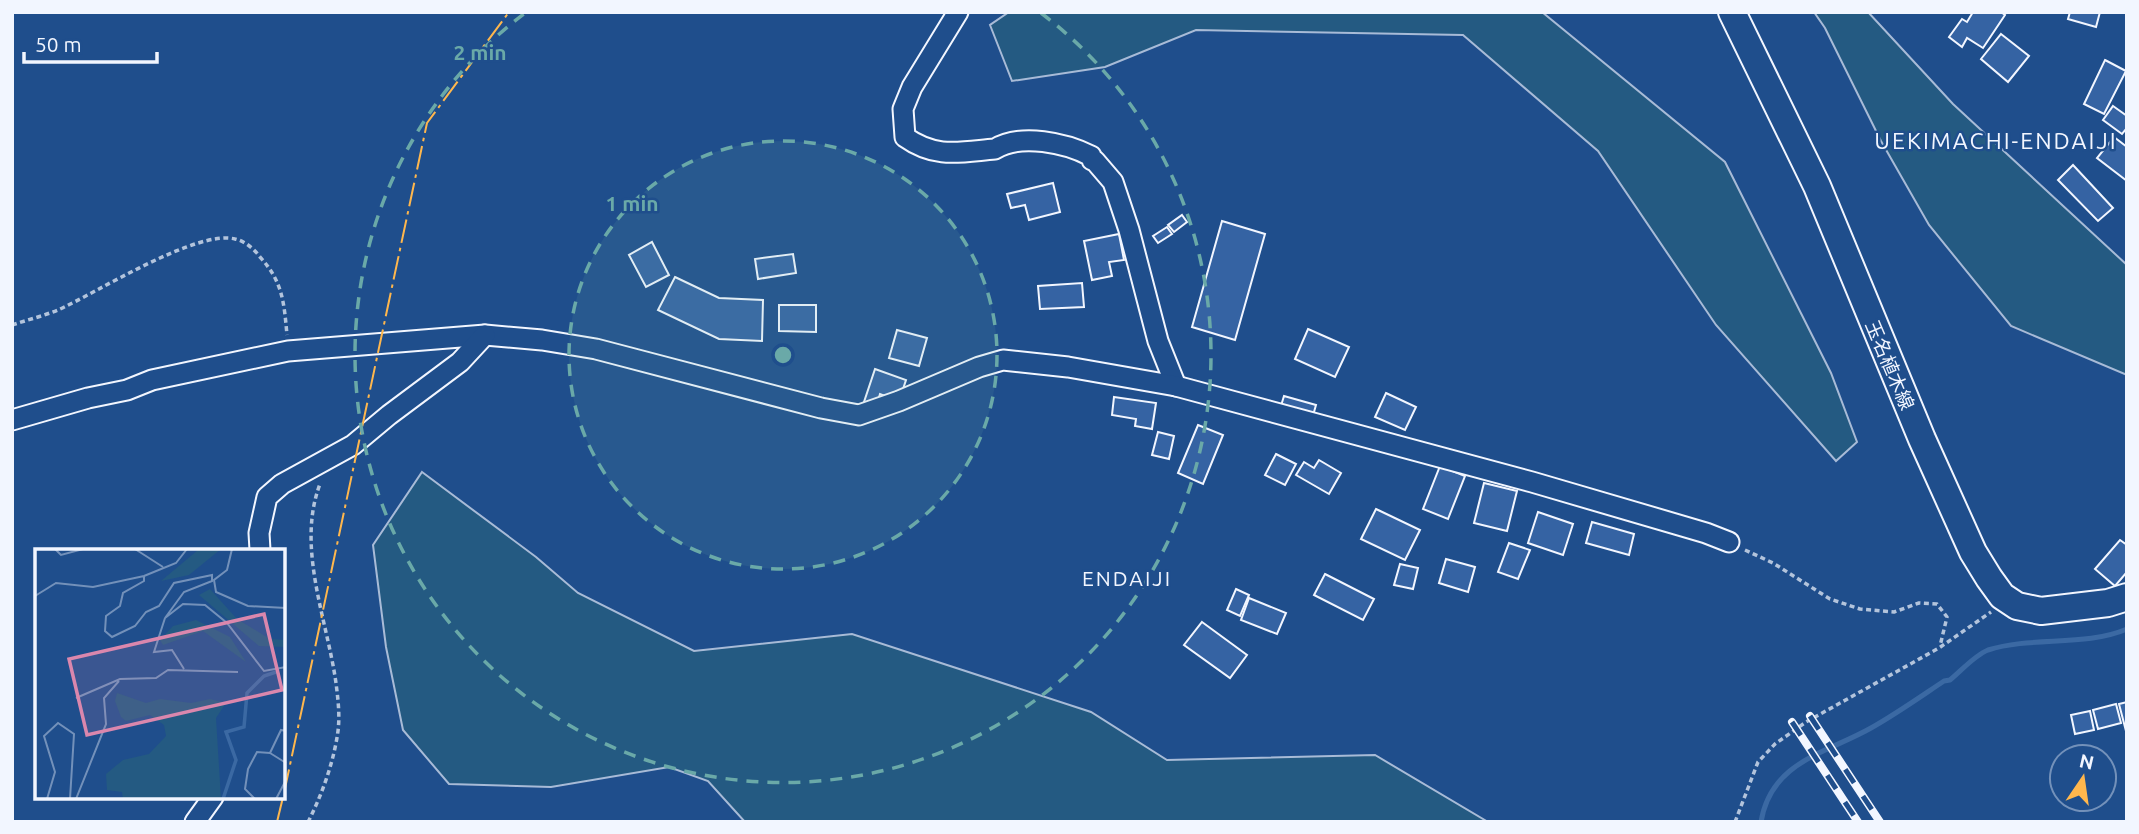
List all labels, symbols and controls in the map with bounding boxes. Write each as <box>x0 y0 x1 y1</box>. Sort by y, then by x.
scale bar <box>24 21 158 65</box>
text: 50 m <box>35 32 82 56</box>
text: 2 min <box>453 40 507 64</box>
district label: UEKIMACHI-ENDAIJI <box>1874 128 2118 153</box>
text: 1 min <box>605 191 659 215</box>
street label: 玉名植木線 <box>1861 317 1919 413</box>
centre of rings <box>771 343 795 367</box>
inset map <box>35 549 285 799</box>
district label: ENDAIJI <box>1082 566 1172 590</box>
north arrow <box>2048 743 2118 813</box>
text: N <box>2077 749 2096 774</box>

